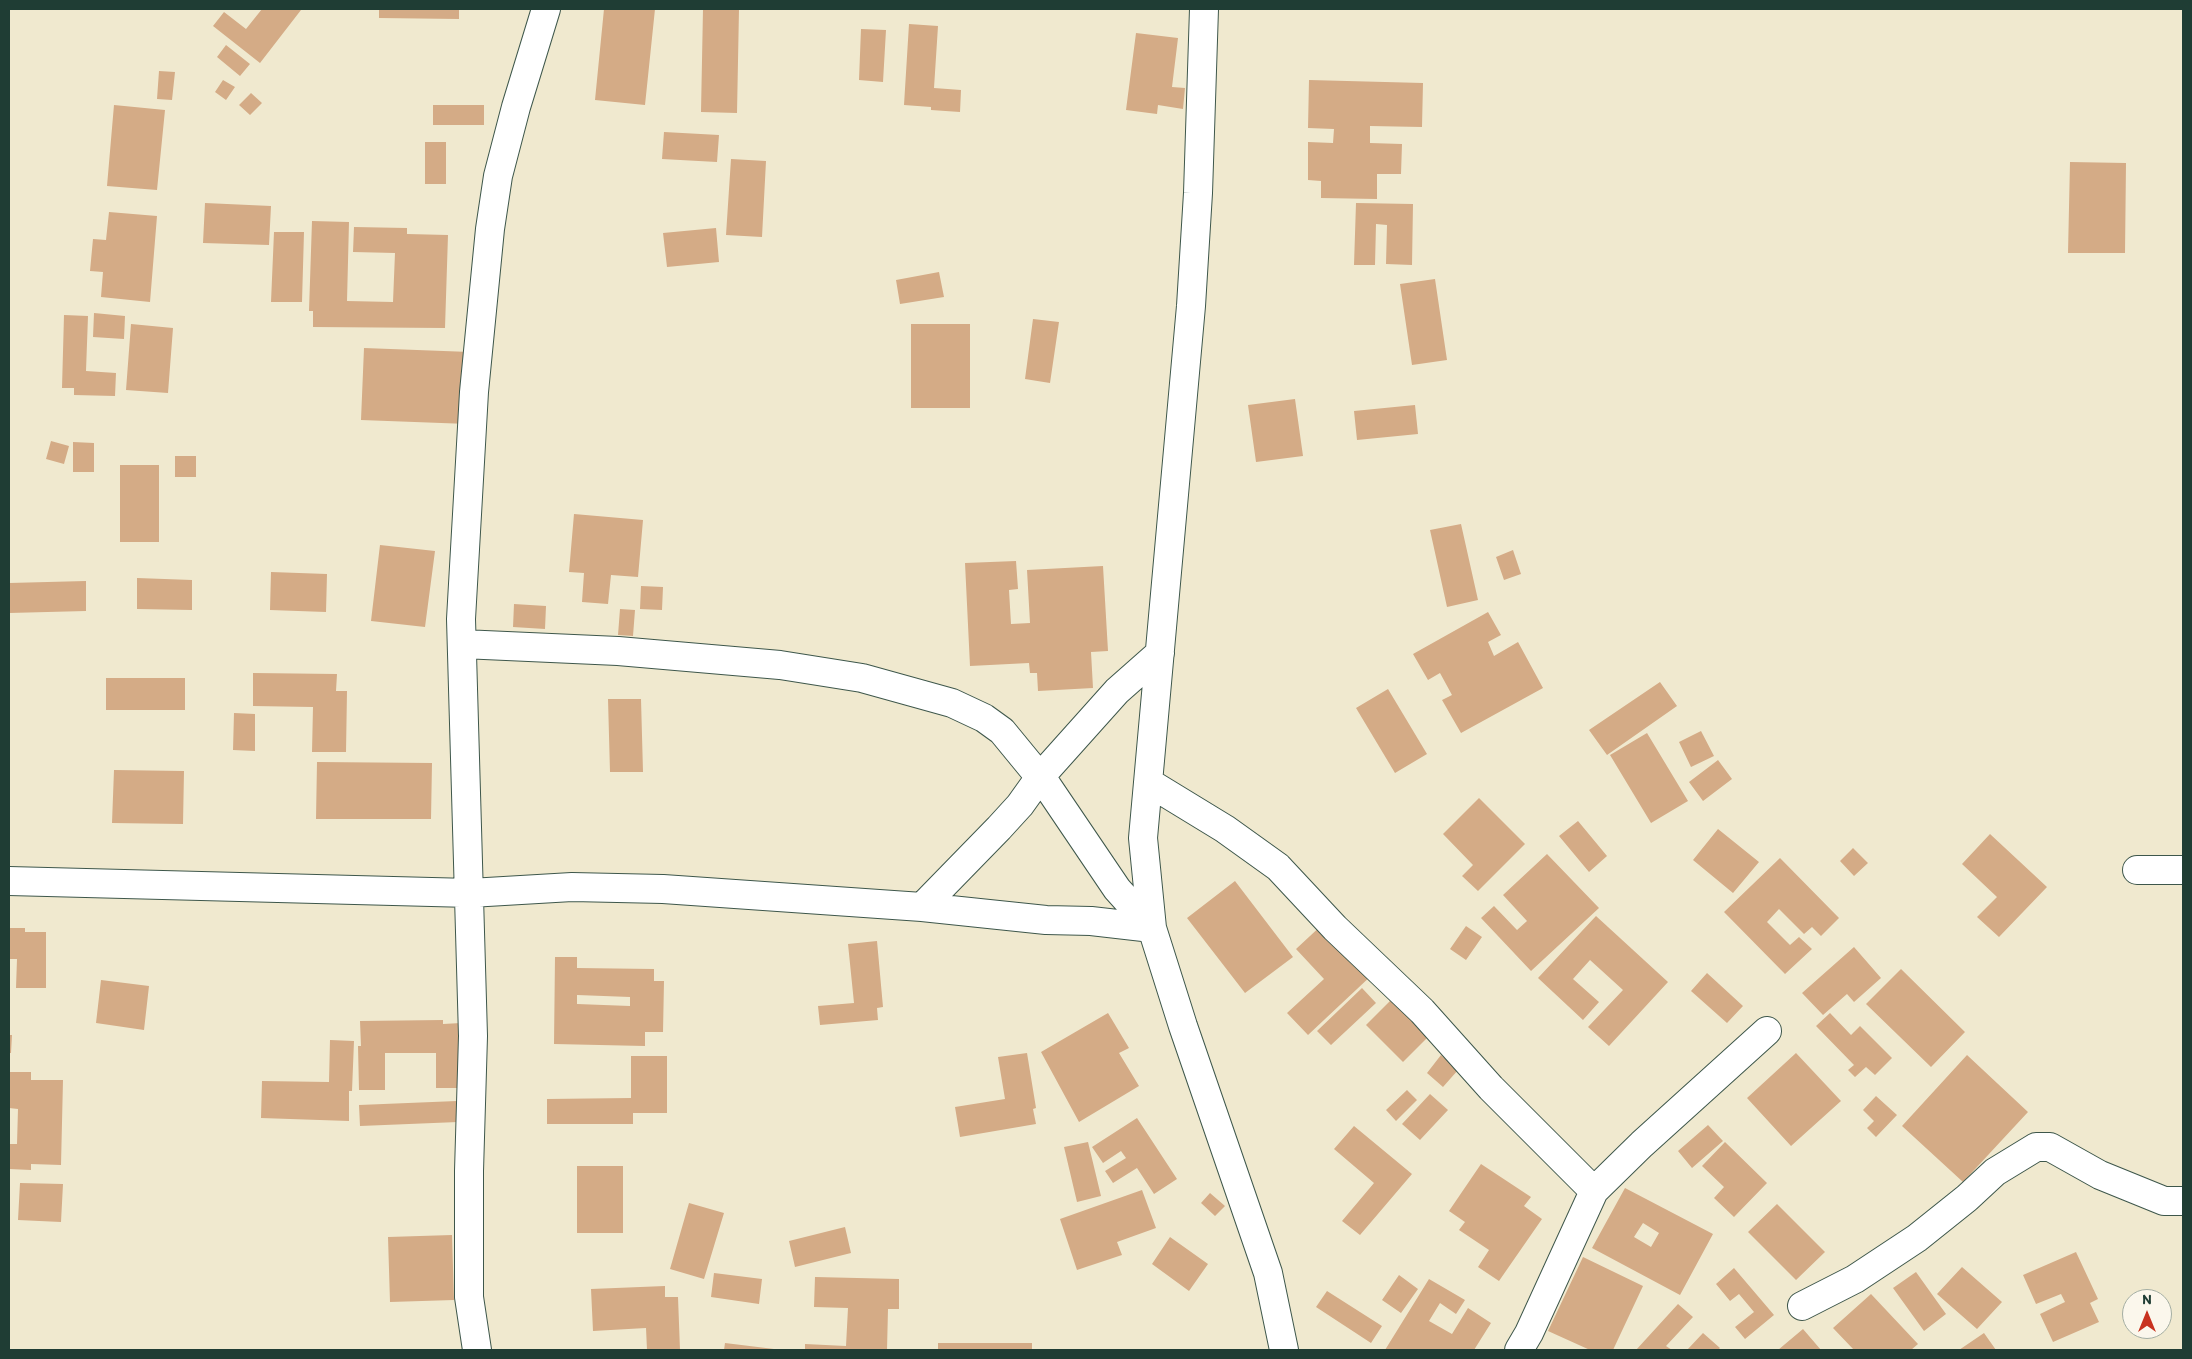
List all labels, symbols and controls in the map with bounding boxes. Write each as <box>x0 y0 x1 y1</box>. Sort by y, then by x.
north arrow <box>2122 1289 2172 1339</box>
text: N <box>2142 1291 2152 1308</box>

